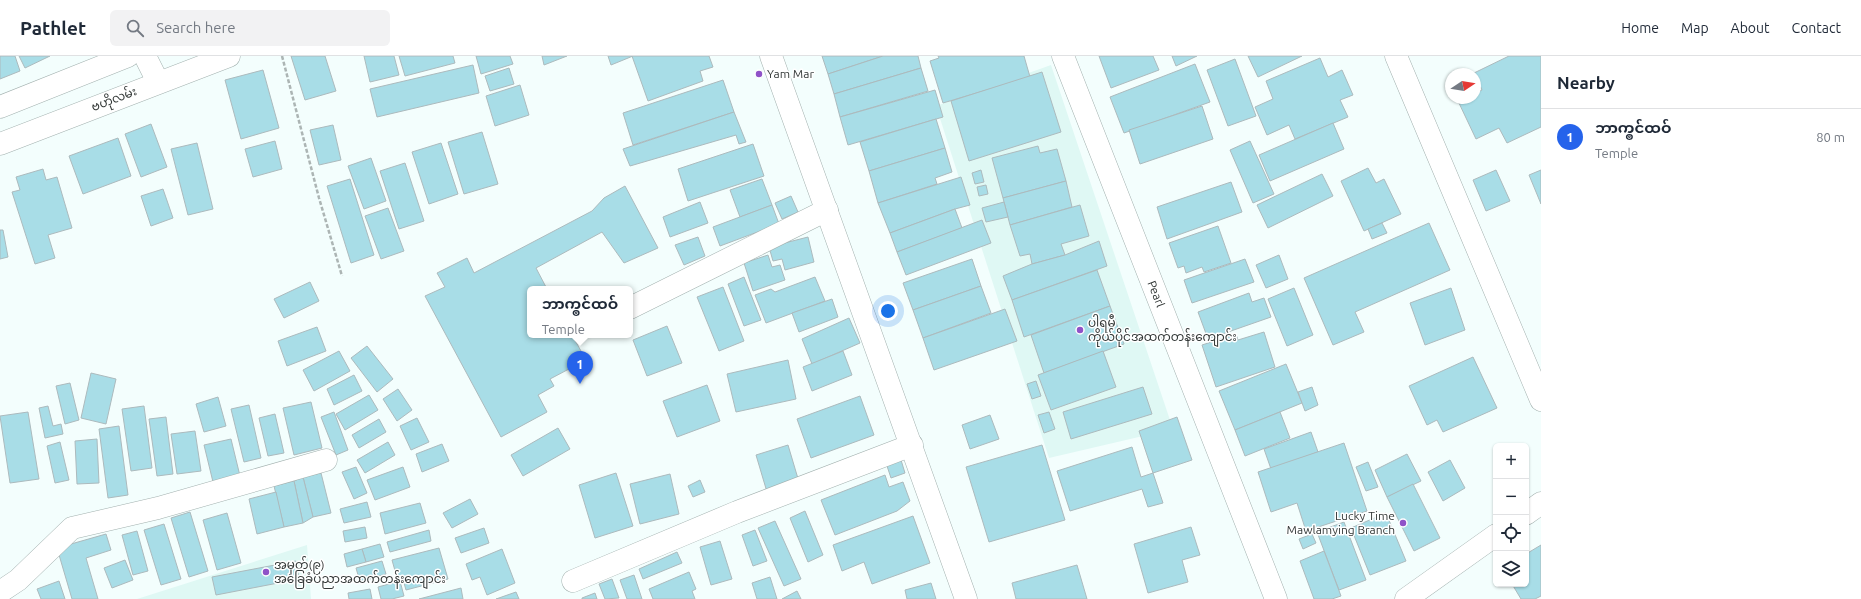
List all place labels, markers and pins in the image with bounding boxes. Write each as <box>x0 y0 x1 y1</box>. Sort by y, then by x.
place label: Yam Mar <box>767 67 814 80</box>
marker: Yam Mar <box>754 69 764 79</box>
place label: ပါရမီ ကိုယ်ပိုင်အထက်တန်းကျောင်း <box>1088 314 1237 347</box>
marker: ပါရမီ ကိုယ်ပိုင်အထက်တန်းကျောင်း <box>1075 325 1085 335</box>
pin: 1 <box>567 351 593 384</box>
place label: Lucky Time Mawlamying Branch <box>1287 509 1395 536</box>
marker: Lucky Time Mawlamying Branch <box>1398 518 1408 528</box>
place label: အမှတ်(၉) အခြေခံပညာအထက်တန်းကျောင်း <box>274 556 446 589</box>
marker: အမှတ်(၉) အခြေခံပညာအထက်တန်းကျောင်း <box>261 567 271 577</box>

